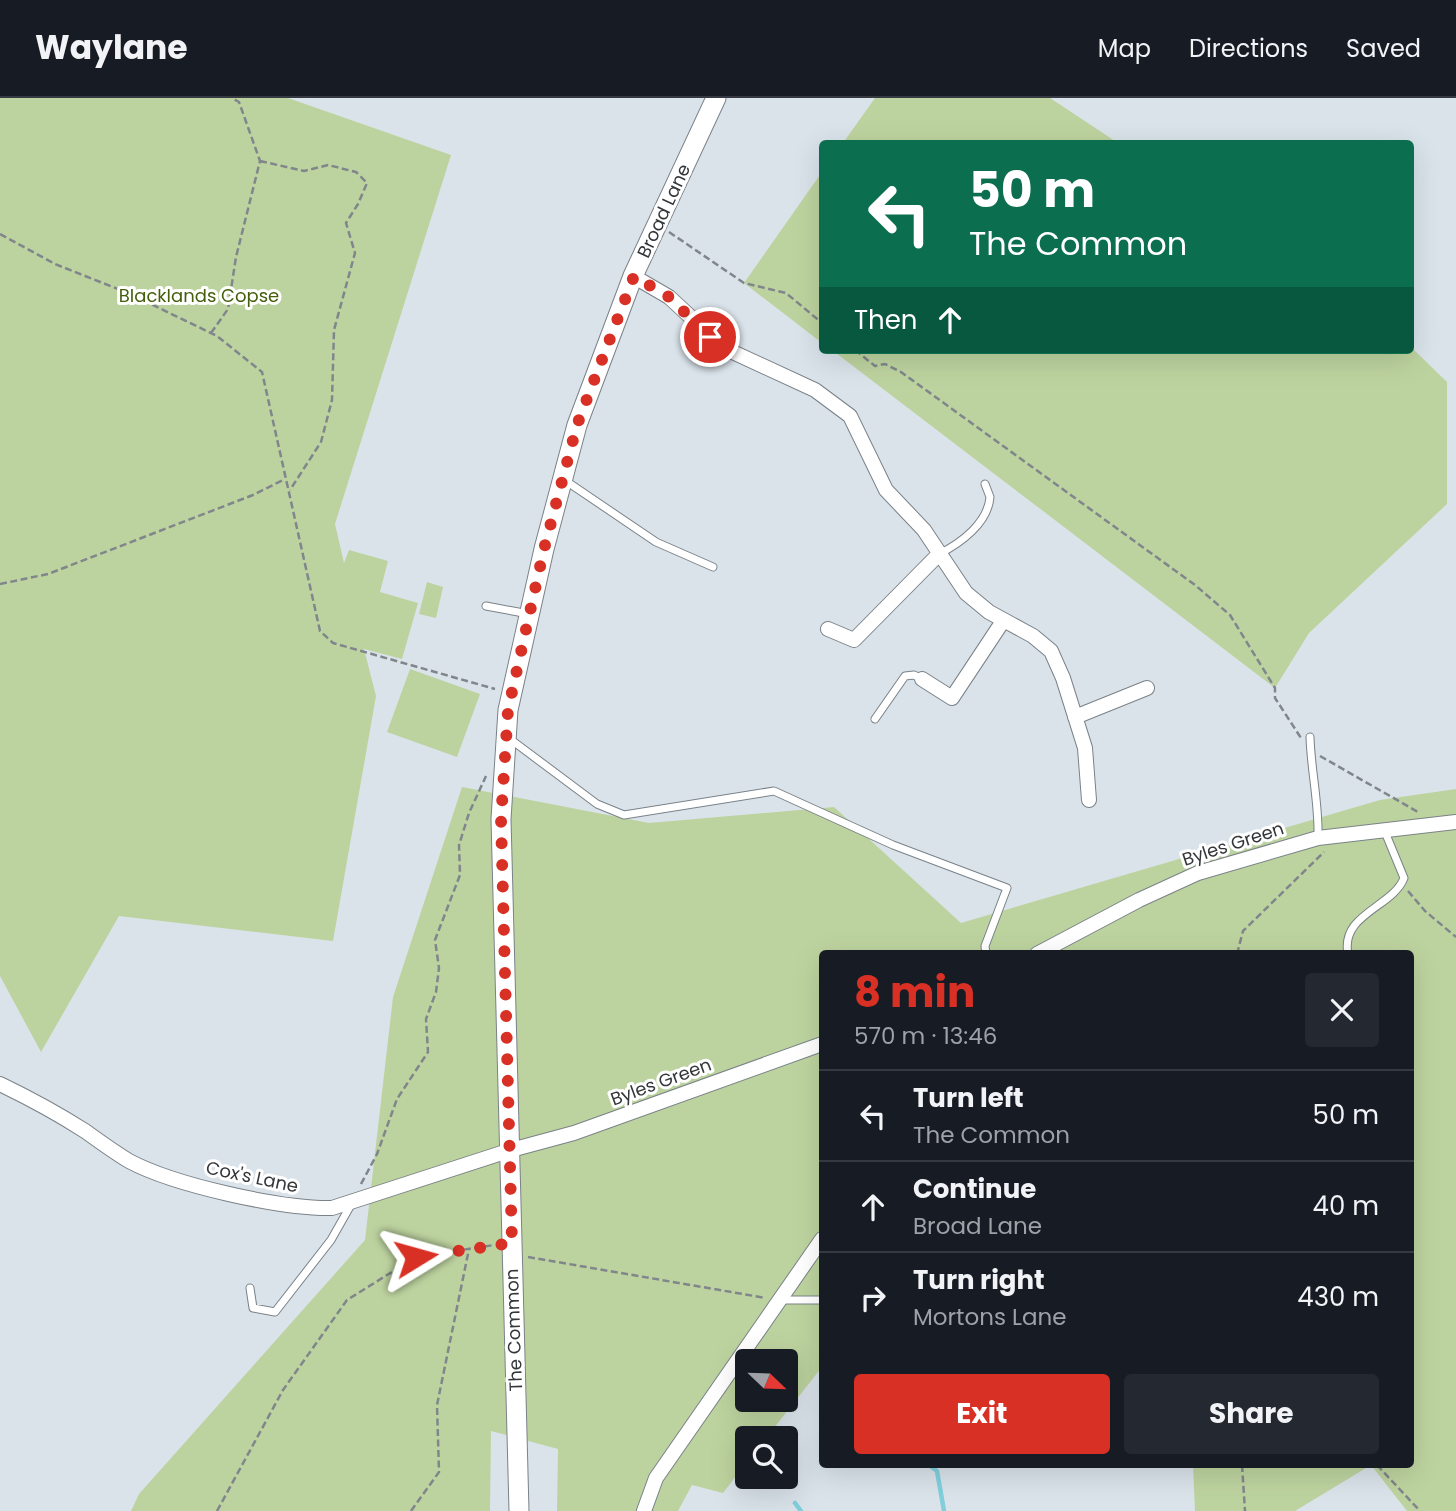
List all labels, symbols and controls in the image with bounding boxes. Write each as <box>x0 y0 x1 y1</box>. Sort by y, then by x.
text: Waylane <box>35 24 188 71</box>
text: Map <box>1098 32 1151 65</box>
text: Directions <box>1189 32 1308 65</box>
text: Saved <box>1346 32 1421 65</box>
text: 50 m <box>969 156 1095 224</box>
street label: Broad Lane <box>631 160 696 262</box>
icon: left <box>854 168 945 259</box>
text: The Common <box>969 221 1187 266</box>
park label: Blacklands Copse <box>119 283 279 308</box>
icon: ahead <box>931 301 969 339</box>
text: Then <box>854 302 917 338</box>
pin <box>680 307 740 367</box>
icon: arrive <box>691 318 729 356</box>
street label: Byles Green <box>1179 815 1287 872</box>
text: 8 min <box>854 963 975 1022</box>
button: close <box>1305 973 1379 1047</box>
text: 570 m · 13:46 <box>854 1020 997 1052</box>
street label: Byles Green <box>607 1052 715 1111</box>
text: Turn left <box>913 1080 1024 1116</box>
icon: left <box>854 1097 892 1135</box>
text: 50 m <box>1313 1097 1379 1133</box>
text: The Common <box>913 1119 1070 1151</box>
street label: Cox's Lane <box>204 1155 301 1198</box>
text: Continue <box>913 1171 1036 1207</box>
icon: ahead <box>854 1188 892 1226</box>
text: 40 m <box>1313 1188 1379 1224</box>
text: Broad Lane <box>913 1210 1042 1242</box>
position arrow <box>379 1220 453 1294</box>
text: Turn right <box>913 1262 1045 1298</box>
street label: The Common <box>499 1268 528 1392</box>
icon: right <box>854 1279 892 1317</box>
text: 430 m <box>1297 1279 1379 1315</box>
text: Mortons Lane <box>913 1301 1067 1333</box>
north arrow <box>735 1349 798 1412</box>
map controls <box>735 1349 798 1489</box>
button: Exit <box>854 1374 1110 1454</box>
button: Share <box>1124 1374 1379 1454</box>
button: search <box>735 1426 798 1489</box>

